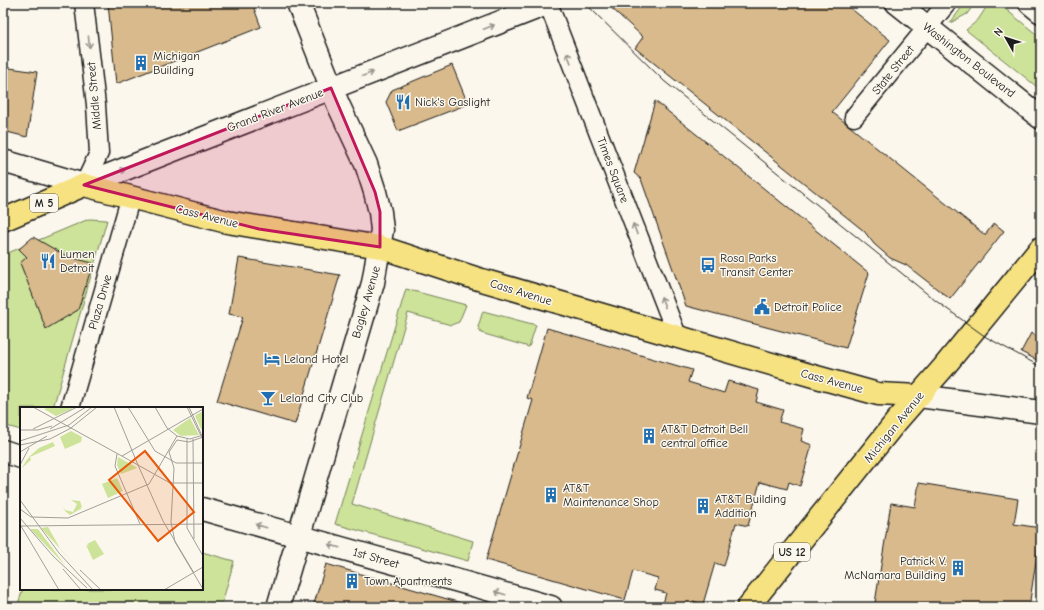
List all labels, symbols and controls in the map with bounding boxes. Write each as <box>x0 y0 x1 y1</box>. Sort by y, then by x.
north arrow <box>986 18 1026 58</box>
street label: Washington Boulevard <box>920 20 1018 100</box>
one-way arrow <box>482 22 494 30</box>
text: N <box>991 25 1006 39</box>
one-way arrow <box>85 35 92 48</box>
street label: State Street <box>869 42 917 97</box>
place label: Michigan Building <box>153 49 200 77</box>
one-way arrow <box>565 53 573 65</box>
building icon: Michigan Building <box>132 54 150 72</box>
street label: Middle Street <box>84 61 104 131</box>
one-way arrow <box>361 69 373 77</box>
street label: Grand River Avenue <box>225 85 325 135</box>
restaurant icon: Nick's Gaslight <box>394 93 412 111</box>
place label: Nick's Gaslight <box>415 95 490 109</box>
street label: Times Square <box>594 135 632 205</box>
one-way arrow <box>114 166 126 174</box>
road number: M 5 <box>30 194 58 212</box>
street label: Cass Avenue <box>174 201 240 231</box>
one-way arrow <box>631 223 639 235</box>
place label: Lumen Detroit <box>60 247 95 275</box>
place label: Rosa Parks Transit Center <box>720 251 793 279</box>
restaurant icon: Lumen Detroit <box>39 252 57 270</box>
bus stop icon: Rosa Parks Transit Center <box>699 256 717 274</box>
street label: Bagley Avenue <box>349 264 383 340</box>
street label: Plaza Drive <box>85 273 115 331</box>
street label: Cass Avenue <box>488 276 554 308</box>
one-way arrow <box>659 296 667 308</box>
public building icon: Detroit Police <box>753 298 771 316</box>
place label: Detroit Police <box>774 300 842 314</box>
hotel icon: Leland Hotel <box>263 350 281 368</box>
place label: Leland Hotel <box>284 352 348 366</box>
street label: Cass Avenue <box>799 366 865 396</box>
bar icon: Leland City Club <box>259 389 277 407</box>
street label: Michigan Avenue <box>861 389 927 465</box>
place label: Leland City Club <box>280 391 363 405</box>
inset map <box>20 407 203 590</box>
place label: AT&T Detroit Bell central office <box>661 422 748 450</box>
building icon: AT&T Detroit Bell central office <box>640 427 658 445</box>
place label: AT&T Maintenance Shop <box>563 481 659 509</box>
building icon: AT&T Maintenance Shop <box>542 486 560 504</box>
place label: AT&T Building Addition <box>715 492 786 520</box>
building icon: AT&T Building Addition <box>694 497 712 515</box>
one-way arrow <box>255 522 268 529</box>
one-way arrow <box>328 542 341 549</box>
road number: US 12 <box>774 543 810 561</box>
street label: 1st Street <box>351 545 401 571</box>
place label: Patrick V. McNamara Building <box>844 554 946 582</box>
building icon: Patrick V. McNamara Building <box>949 559 967 577</box>
building icon: Town Apartments <box>343 572 361 590</box>
place label: Town Apartments <box>364 574 452 588</box>
one-way arrow <box>493 588 506 596</box>

